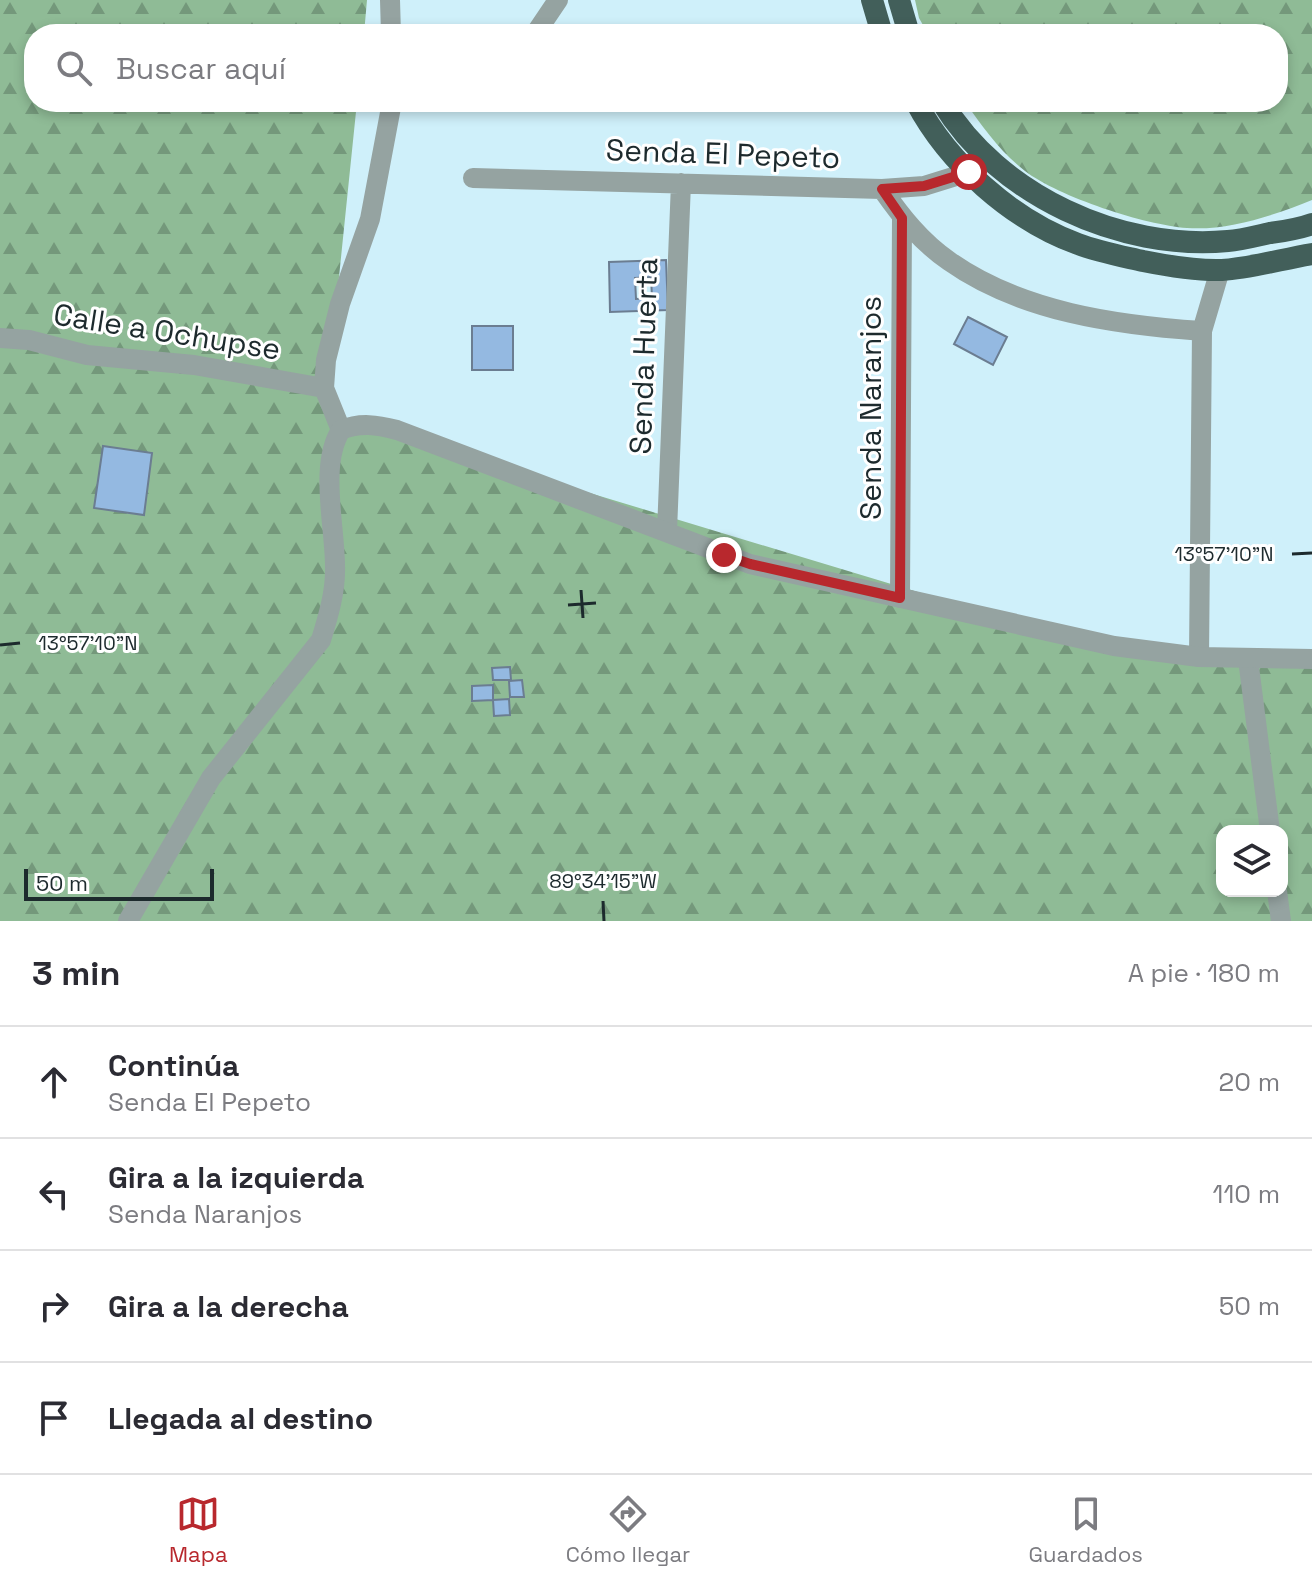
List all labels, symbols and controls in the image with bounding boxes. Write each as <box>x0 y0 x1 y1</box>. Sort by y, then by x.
search box <box>24 24 1288 112</box>
icon: search <box>52 46 96 90</box>
text: Buscar aquí <box>116 49 286 88</box>
street label: Senda El Pepeto <box>605 130 841 177</box>
route start <box>951 154 987 190</box>
street label: Senda Huerta <box>621 257 666 455</box>
street label: Calle a Ochupse <box>51 294 283 369</box>
street label: Senda Naranjos <box>851 296 890 520</box>
route end <box>706 537 742 573</box>
text: 13°57'10"N <box>1174 541 1274 567</box>
text: 13°57'10"N <box>38 630 138 656</box>
map controls <box>1216 825 1288 897</box>
button: layers <box>1216 825 1288 897</box>
scale bar <box>24 865 214 901</box>
text: 89°34'15"W <box>549 868 657 894</box>
text: 50 m <box>36 869 88 897</box>
text: 3 min <box>32 952 120 995</box>
text: A pie · 180 m <box>1128 956 1280 990</box>
text: Continúa <box>108 1046 239 1085</box>
icon: ahead <box>32 1060 76 1104</box>
text: 20 m <box>1219 1065 1280 1099</box>
text: Senda El Pepeto <box>108 1085 311 1119</box>
text: Gira a la izquierda <box>108 1158 364 1197</box>
icon: left <box>32 1172 76 1216</box>
text: 110 m <box>1213 1177 1280 1211</box>
text: Senda Naranjos <box>108 1197 302 1231</box>
icon: right <box>32 1284 76 1328</box>
text: Gira a la derecha <box>108 1287 349 1326</box>
text: 50 m <box>1219 1289 1280 1323</box>
icon: arrive <box>32 1396 76 1440</box>
text: Llegada al destino <box>108 1399 373 1438</box>
tab: Mapa <box>169 1492 228 1568</box>
tab: Cómo llegar <box>566 1492 690 1568</box>
tab: Guardados <box>1029 1492 1143 1568</box>

